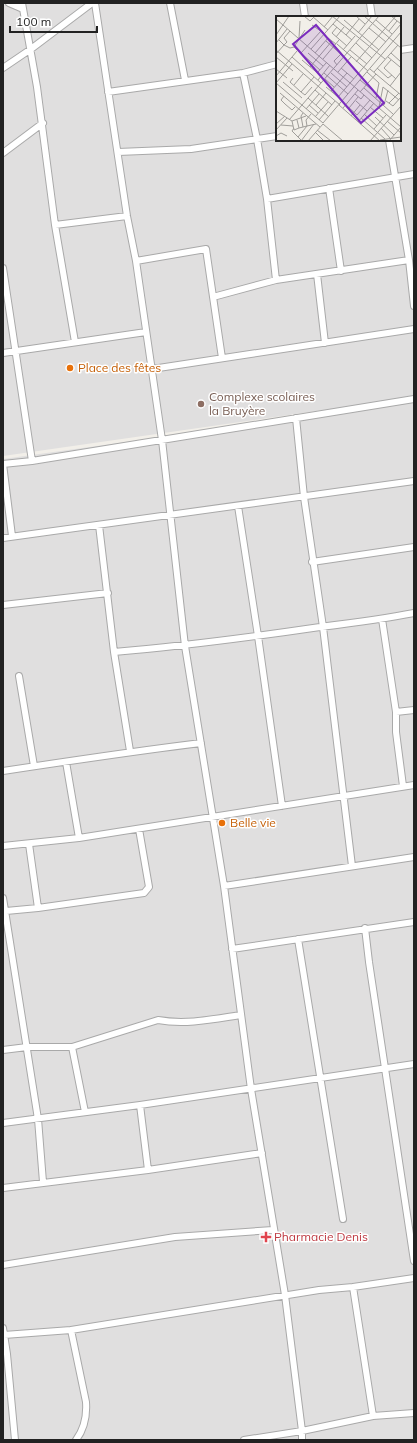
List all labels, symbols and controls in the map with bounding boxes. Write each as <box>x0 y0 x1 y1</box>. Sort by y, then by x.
scale bar <box>10 8 97 34</box>
text: 100 m <box>16 14 51 29</box>
inset map <box>276 16 401 141</box>
place label: Place des fêtes <box>78 360 161 375</box>
marker: Place des fêtes <box>65 363 75 373</box>
place label: Complexe scolaires la Bruyère <box>209 389 315 418</box>
marker: Complexe scolaires la Bruyère <box>196 399 206 409</box>
place label: Belle vie <box>230 815 276 830</box>
marker: Belle vie <box>217 818 227 828</box>
place label: Pharmacie Denis <box>274 1229 368 1244</box>
marker: Pharmacie Denis <box>261 1232 271 1242</box>

